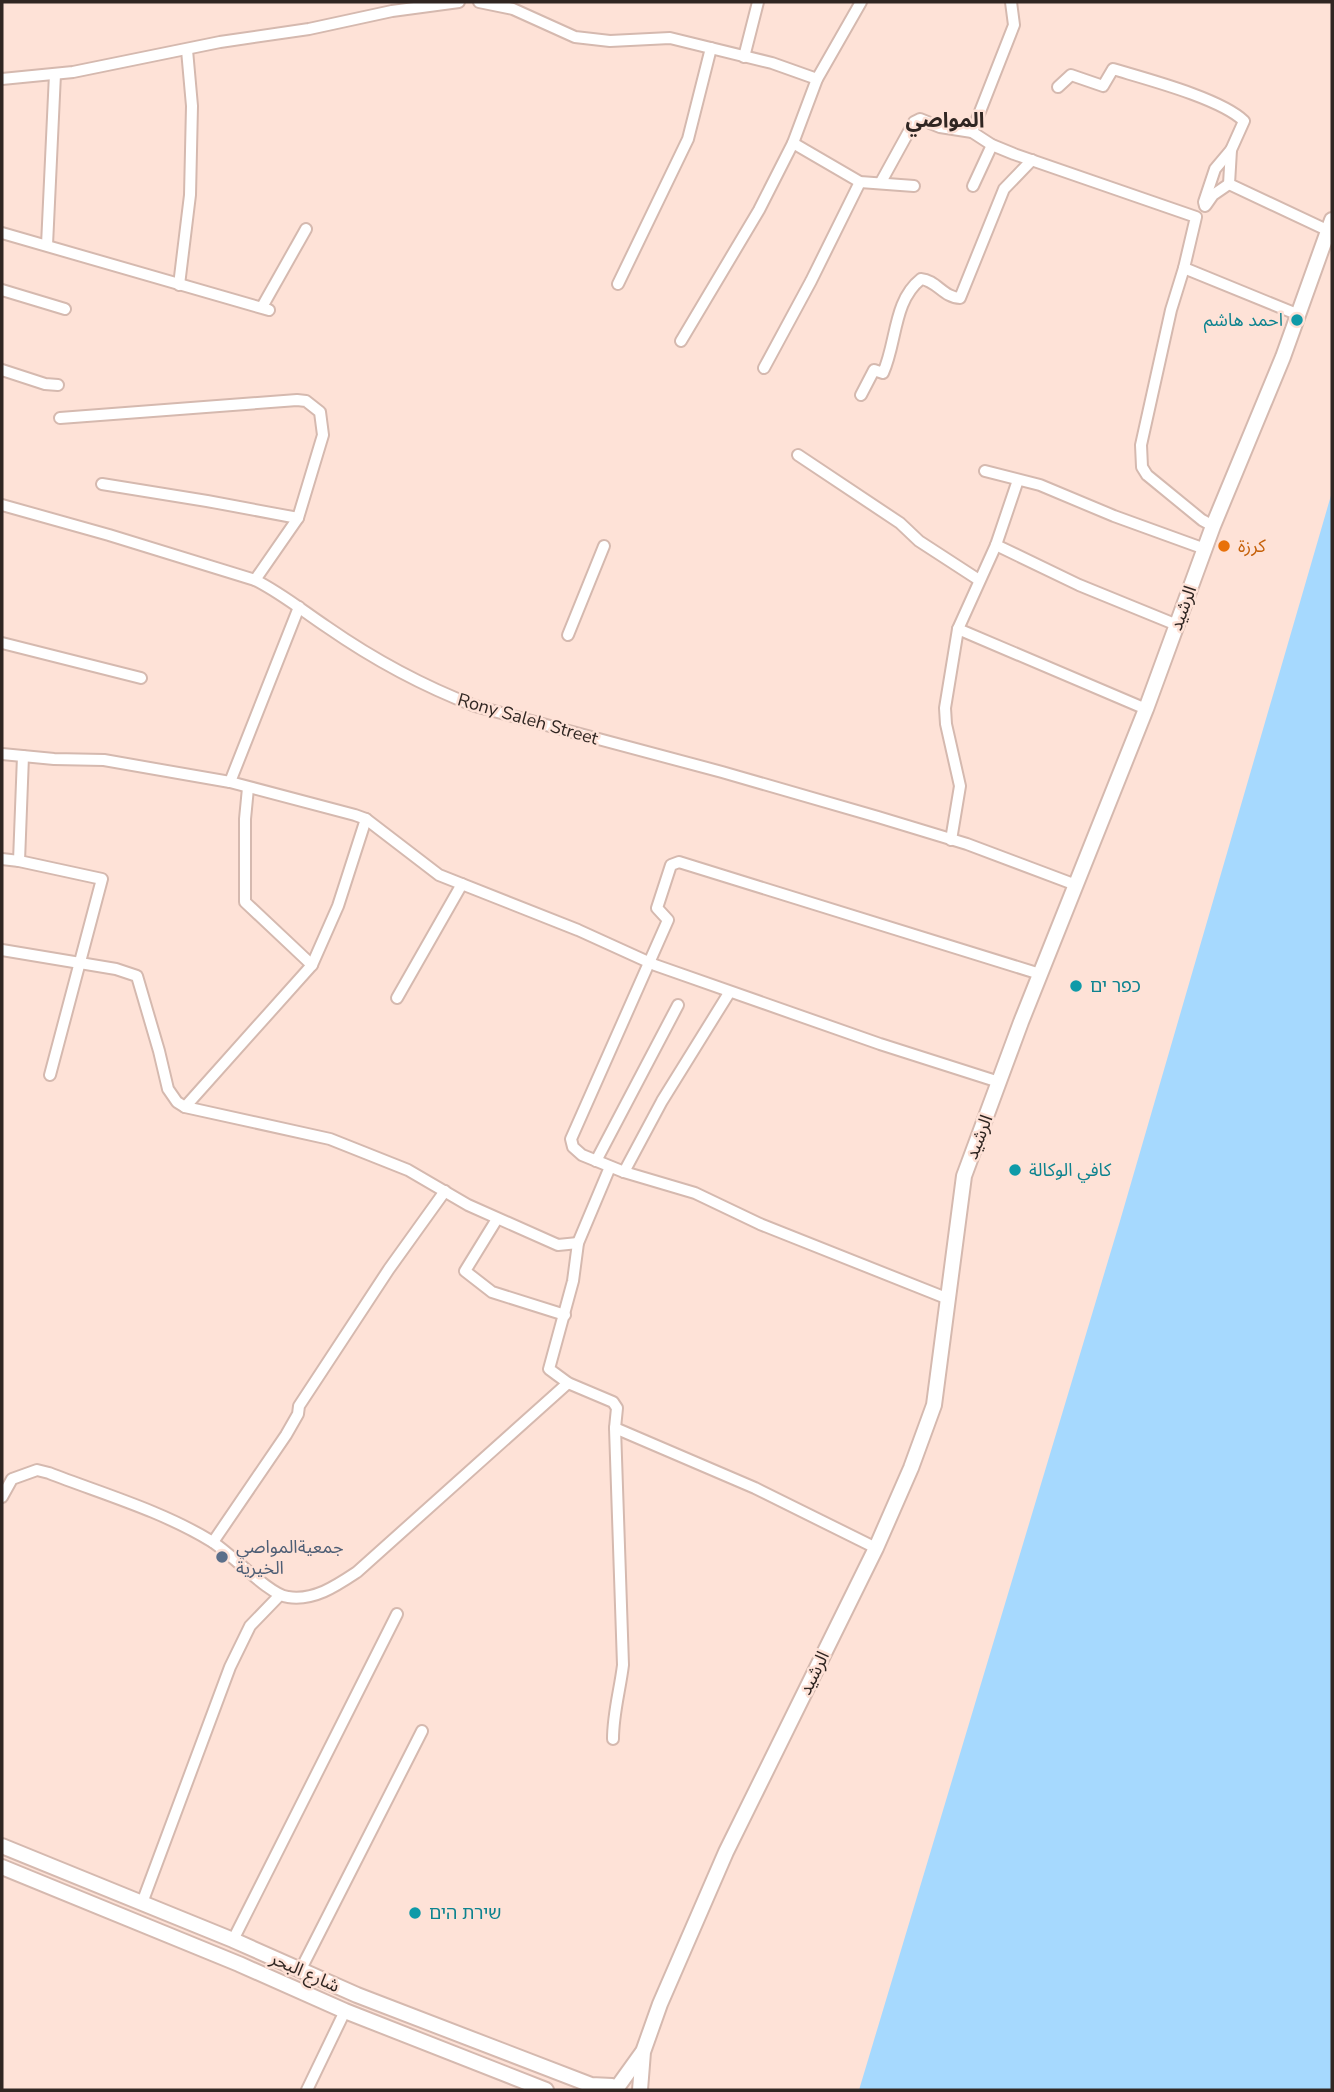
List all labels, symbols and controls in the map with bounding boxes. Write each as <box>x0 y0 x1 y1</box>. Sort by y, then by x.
district label: المواصي <box>905 106 985 137</box>
place label: احمد هاشم <box>1204 308 1283 333</box>
marker: احمد هاشم <box>1289 312 1305 328</box>
place label: كرزة <box>1238 534 1266 558</box>
marker: كرزة <box>1216 538 1232 554</box>
street label: الرشيد <box>1164 582 1202 634</box>
street label: Rony Saleh Street <box>455 687 602 751</box>
place label: כפר ים <box>1090 974 1141 998</box>
marker: כפר ים <box>1068 978 1084 994</box>
street label: الرشيد <box>960 1111 998 1163</box>
place label: كافي الوكالة <box>1029 1158 1112 1183</box>
marker: كافي الوكالة <box>1007 1162 1023 1178</box>
place label: جمعيةالمواصي الخيرية <box>236 1535 344 1580</box>
marker: جمعيةالمواصي الخيرية <box>214 1549 230 1565</box>
street label: الرشيد <box>793 1647 835 1699</box>
place label: שירת הים <box>429 1901 501 1925</box>
marker: שירת הים <box>407 1905 423 1921</box>
street label: شارع البحر <box>265 1946 343 2000</box>

